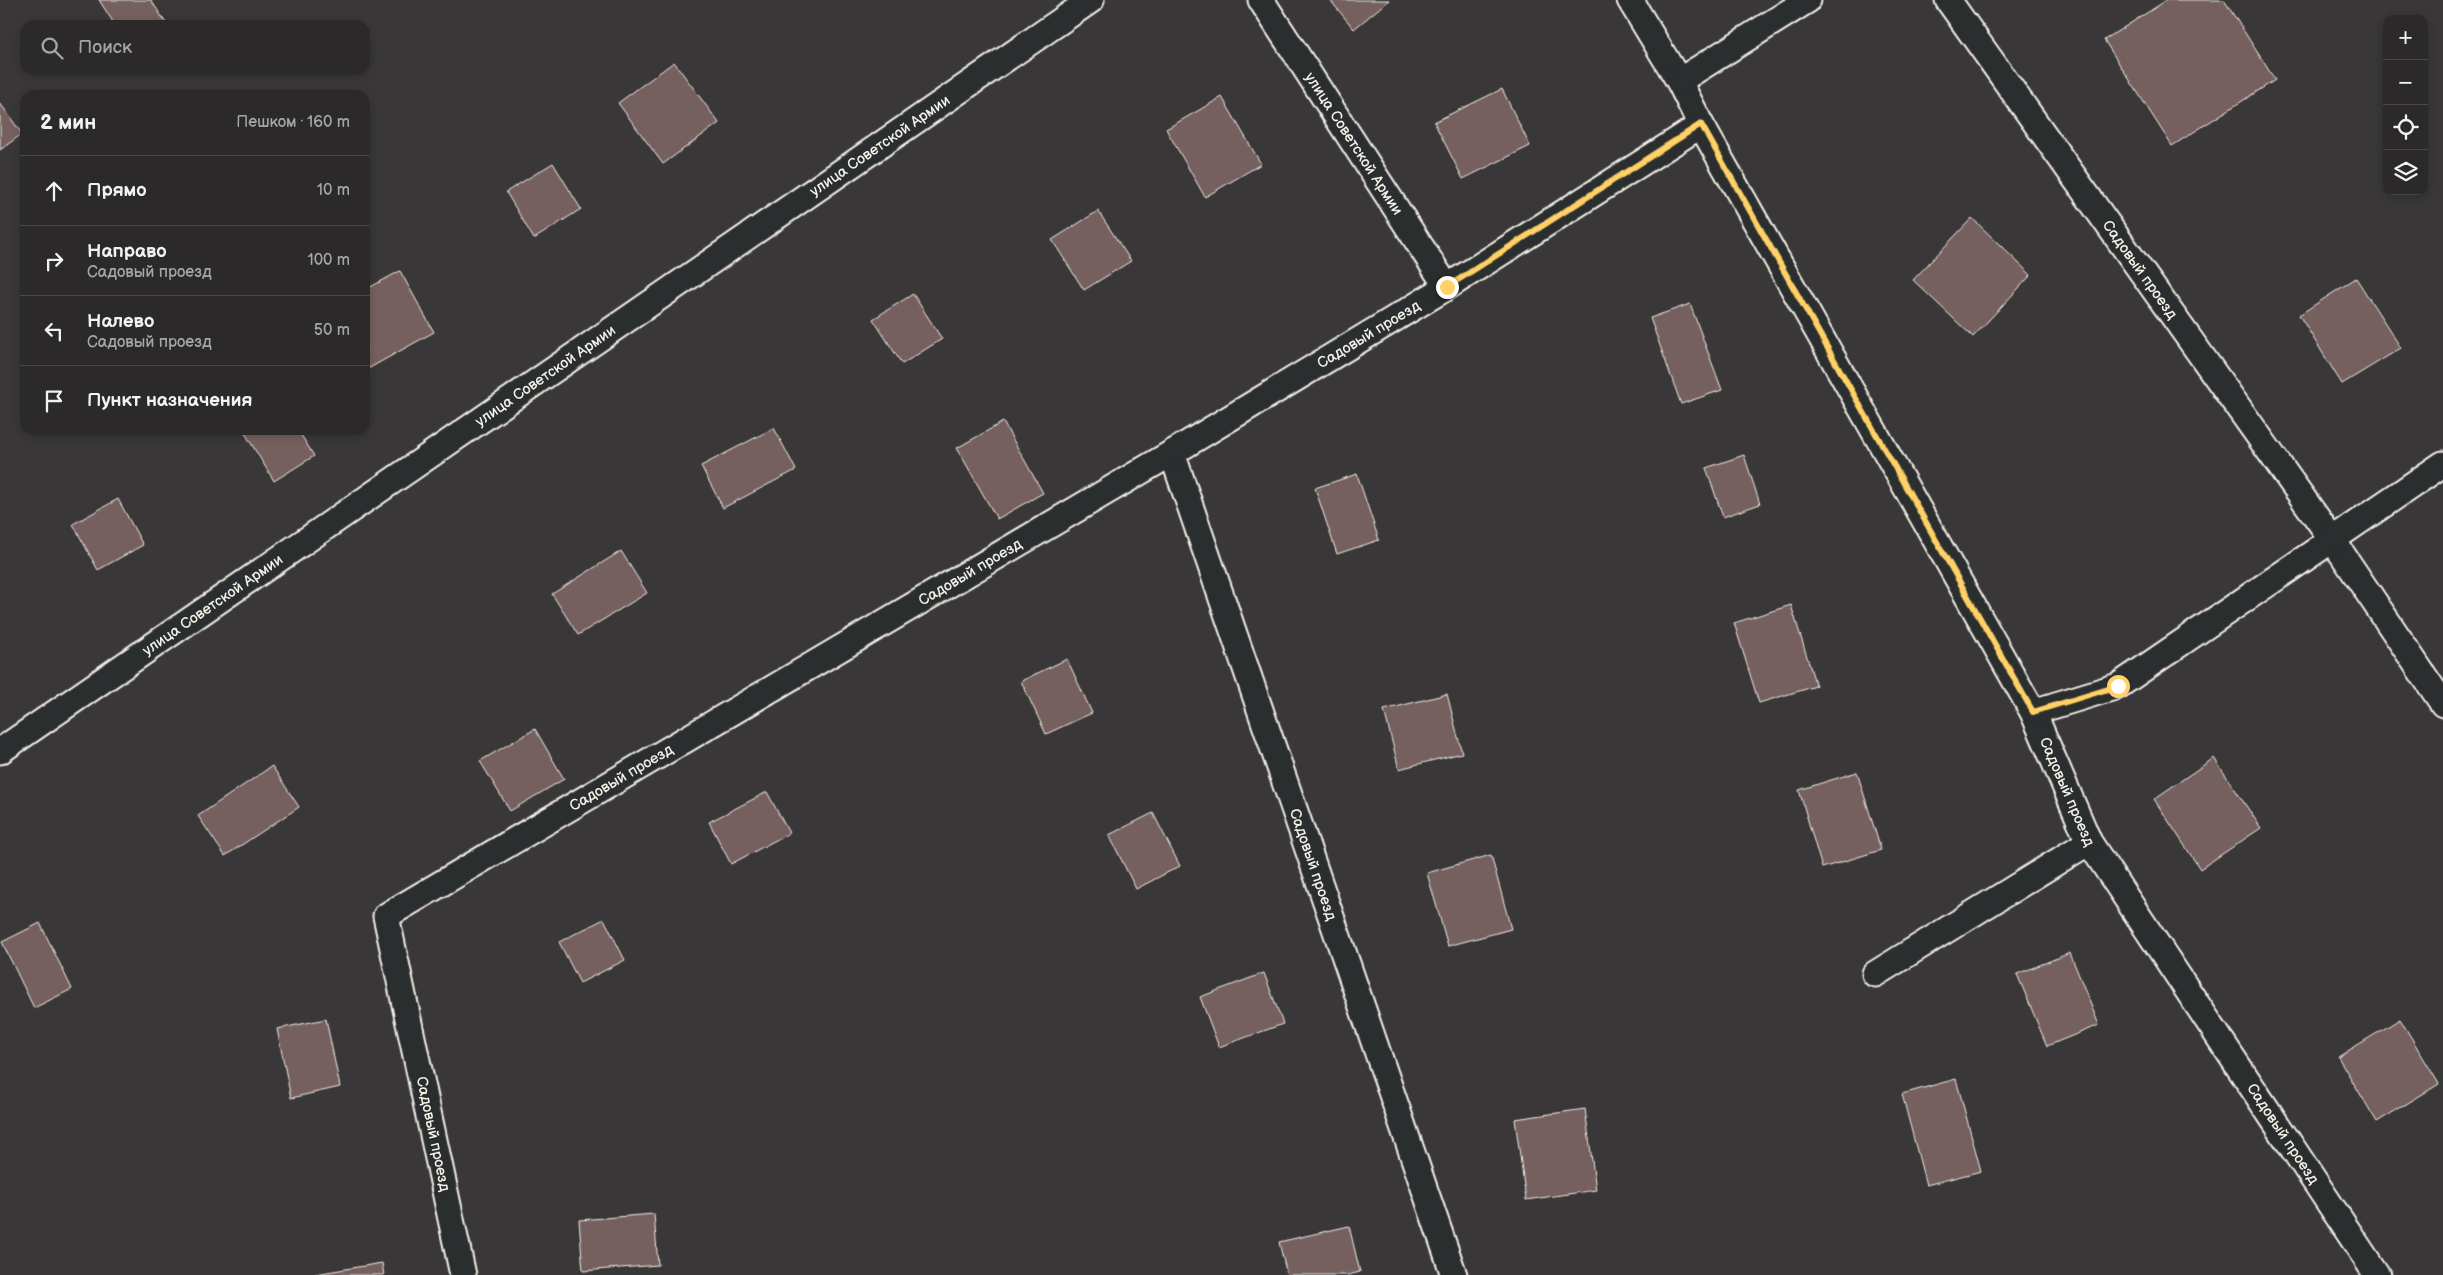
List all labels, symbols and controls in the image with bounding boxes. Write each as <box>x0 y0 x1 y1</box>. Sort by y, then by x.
map controls <box>2383 15 2428 195</box>
button: + <box>2383 15 2428 60</box>
search box <box>20 20 370 75</box>
icon: search <box>38 34 66 62</box>
text: Поиск <box>78 36 132 59</box>
button: − <box>2383 60 2428 105</box>
street label: улица Советской Армии <box>1301 69 1407 218</box>
street label: улица Советской Армии <box>806 90 954 200</box>
button: locate <box>2383 105 2428 150</box>
text: 2 мин <box>40 110 96 135</box>
text: Пешком · 160 m <box>236 113 350 132</box>
button: layers <box>2383 150 2428 195</box>
icon: ahead <box>40 177 68 205</box>
text: Прямо <box>87 179 147 202</box>
text: 10 m <box>317 181 350 200</box>
street label: Садовый проезд <box>2098 216 2182 323</box>
text: Направо <box>87 240 167 263</box>
icon: right <box>40 247 68 275</box>
text: 100 m <box>307 251 350 270</box>
text: Садовый проезд <box>87 263 212 282</box>
route end <box>1436 276 1459 299</box>
street label: Садовый проезд <box>1314 296 1424 373</box>
text: Налево <box>87 310 154 333</box>
icon: left <box>40 317 68 345</box>
text: 50 m <box>314 321 350 340</box>
street label: улица Советской Армии <box>471 321 619 431</box>
text: Садовый проезд <box>87 333 212 352</box>
icon: arrive <box>40 387 68 415</box>
text: Пункт назначения <box>87 389 252 412</box>
street label: Садовый проезд <box>915 534 1025 610</box>
street label: улица Советской Армии <box>139 550 286 660</box>
route start <box>2107 675 2130 698</box>
street label: Садовый проезд <box>2035 734 2099 849</box>
street label: Садовый проезд <box>566 740 676 815</box>
street label: Садовый проезд <box>1285 806 1341 923</box>
street label: Садовый проезд <box>412 1075 454 1193</box>
street label: Садовый проезд <box>2243 1080 2323 1188</box>

